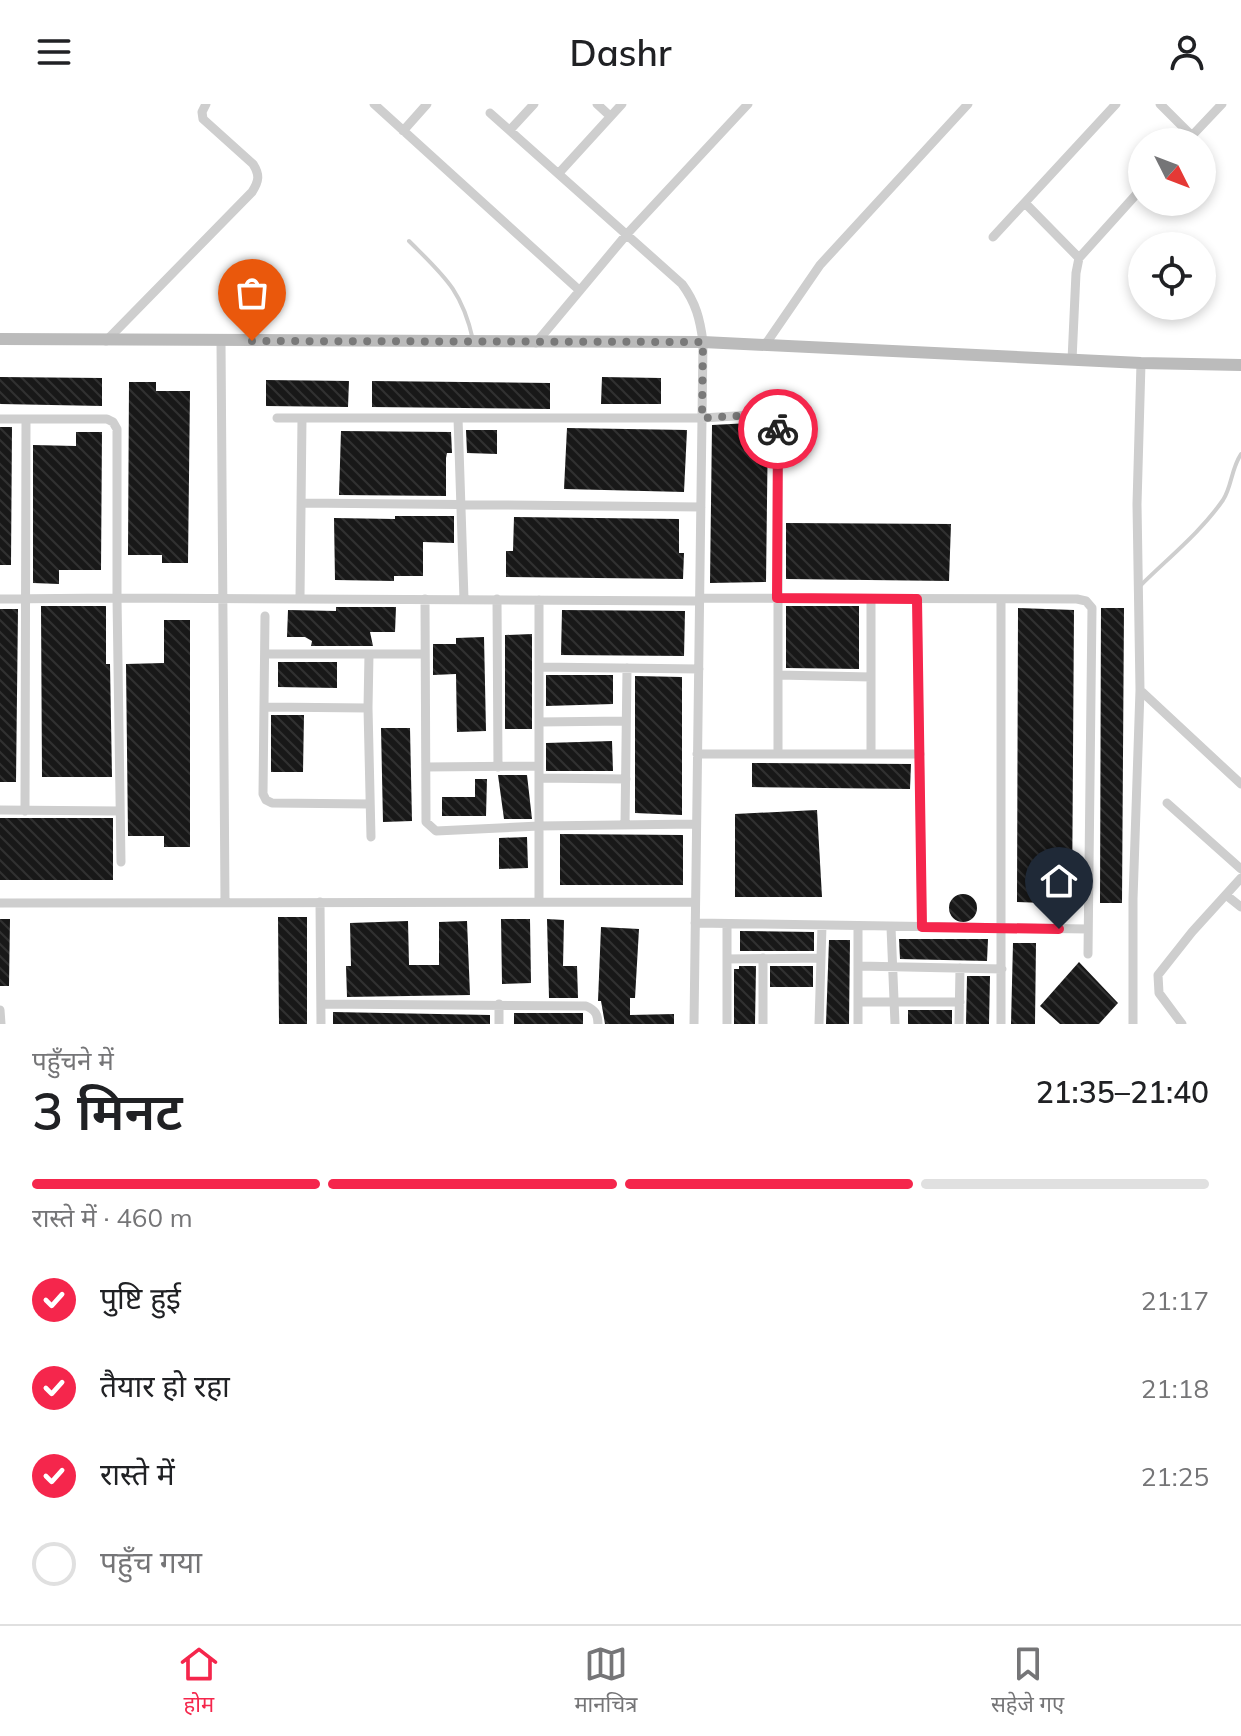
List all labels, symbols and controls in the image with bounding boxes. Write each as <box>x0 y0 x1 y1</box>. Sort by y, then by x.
icon: menu <box>32 30 76 74</box>
text: Dashr <box>570 30 671 75</box>
icon: person <box>1165 30 1209 74</box>
north arrow <box>1128 128 1216 216</box>
map controls <box>1128 128 1216 320</box>
button: locate <box>1128 232 1216 320</box>
pin <box>218 259 286 341</box>
icon: bag <box>230 271 274 315</box>
courier <box>738 389 818 469</box>
icon: bike <box>756 407 800 451</box>
pin <box>1025 847 1093 929</box>
icon: home <box>1037 859 1081 903</box>
text: पहुँचने में <box>32 1044 114 1077</box>
text: 21:35–21:40 <box>1036 1073 1209 1111</box>
text: 3 मिनट <box>32 1078 183 1143</box>
text: रास्ते में · 460 m <box>32 1201 193 1234</box>
icon: check <box>32 1278 76 1322</box>
text: पुष्टि हुई <box>100 1279 181 1317</box>
text: 21:17 <box>1141 1284 1209 1317</box>
icon: check <box>32 1366 76 1410</box>
text: तैयार हो रहा <box>100 1367 230 1405</box>
text: 21:18 <box>1141 1372 1209 1405</box>
icon: check <box>32 1454 76 1498</box>
text: रास्ते में <box>100 1455 175 1493</box>
text: 21:25 <box>1141 1460 1209 1493</box>
text: पहुँच गया <box>100 1543 202 1581</box>
tab: होम <box>177 1642 221 1721</box>
tab: मानचित्र <box>574 1642 637 1721</box>
tab: सहेजे गए <box>991 1642 1064 1721</box>

